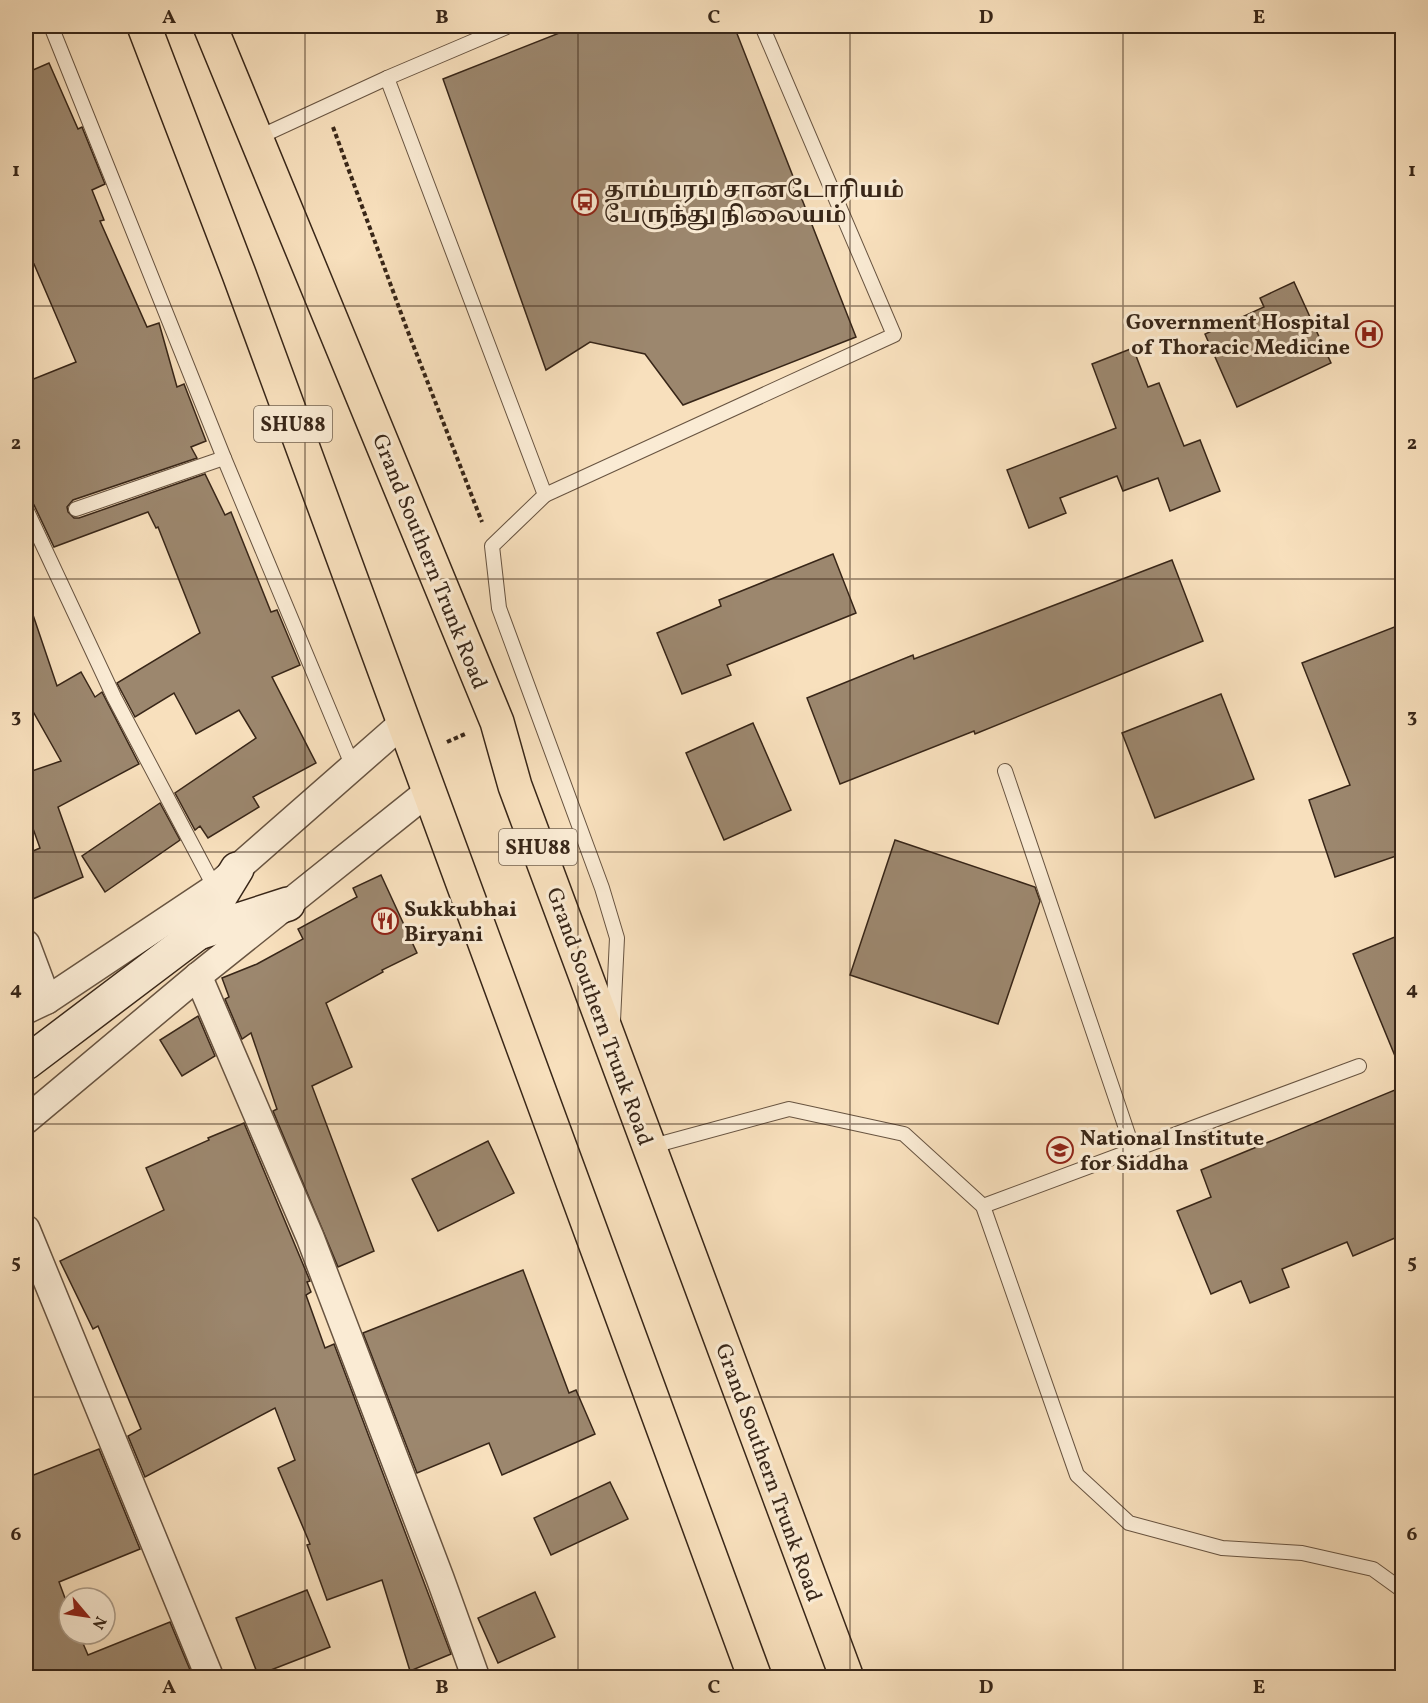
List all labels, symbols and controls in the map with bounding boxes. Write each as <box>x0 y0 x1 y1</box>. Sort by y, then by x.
text: A <box>162 4 176 32</box>
text: B <box>435 4 449 32</box>
text: C <box>708 4 721 32</box>
text: D <box>979 4 993 32</box>
text: E <box>1253 4 1265 32</box>
text: 1 <box>12 157 20 185</box>
text: 1 <box>1408 157 1416 185</box>
place label: தாம்பரம் சானடோரியம் பேருந்து நிலையம் <box>604 176 904 232</box>
bus stop icon: தாம்பரம் சானடோரியம் பேருந்து நிலையம் <box>570 187 600 217</box>
place label: Government Hospital of Thoracic Medicine <box>1126 308 1350 364</box>
hospital icon: Government Hospital of Thoracic Medicine <box>1354 319 1384 349</box>
road number: SHU88 <box>254 406 332 442</box>
text: 2 <box>11 430 21 458</box>
street label: Grand Southern Trunk Road <box>363 430 494 694</box>
text: 2 <box>1407 430 1417 458</box>
text: 3 <box>11 703 21 731</box>
text: 3 <box>1407 703 1417 731</box>
road number: SHU88 <box>499 829 577 865</box>
street label: Grand Southern Trunk Road <box>537 883 660 1150</box>
place label: Sukkubhai Biryani <box>404 895 517 951</box>
restaurant icon: Sukkubhai Biryani <box>370 906 400 936</box>
text: 4 <box>10 976 22 1004</box>
text: 4 <box>1406 976 1418 1004</box>
place label: National Institute for Siddha <box>1080 1124 1264 1180</box>
school or university icon: National Institute for Siddha <box>1045 1135 1075 1165</box>
text: 5 <box>11 1249 21 1277</box>
text: 5 <box>1407 1249 1417 1277</box>
street label: Grand Southern Trunk Road <box>706 1339 829 1606</box>
text: 6 <box>11 1521 22 1549</box>
text: 6 <box>1407 1521 1418 1549</box>
north arrow <box>57 1586 117 1646</box>
text: N <box>86 1612 111 1633</box>
text: A <box>162 1674 176 1702</box>
text: B <box>435 1674 449 1702</box>
text: C <box>708 1674 721 1702</box>
text: D <box>979 1674 993 1702</box>
text: E <box>1253 1674 1265 1702</box>

